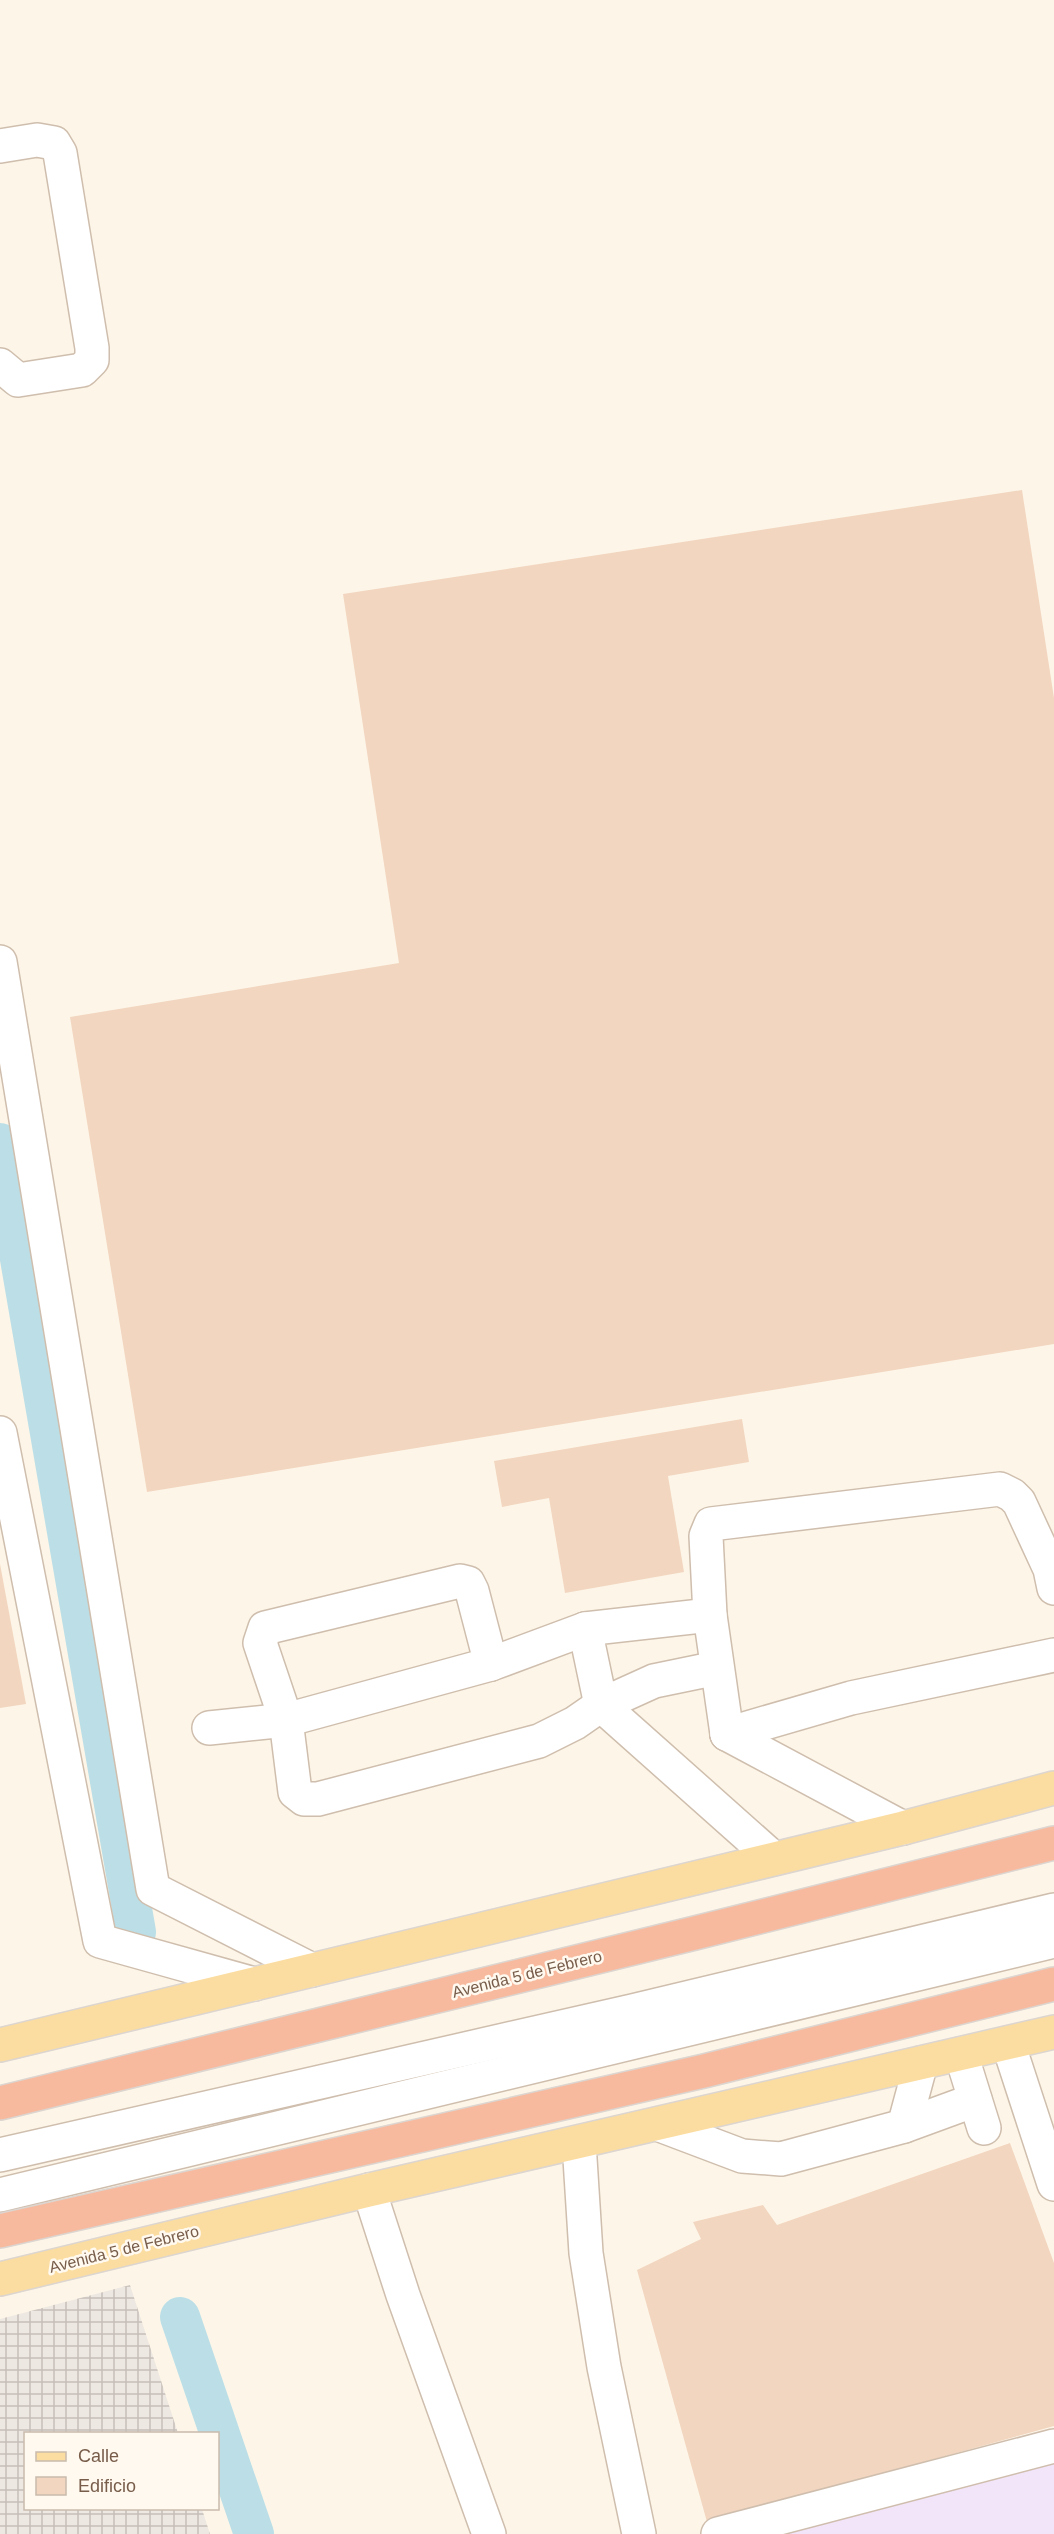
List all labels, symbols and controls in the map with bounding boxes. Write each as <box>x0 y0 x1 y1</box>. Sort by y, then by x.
street label: Avenida 5 de Febrero <box>450 1947 604 2001</box>
street label: Avenida 5 de Febrero <box>47 2222 201 2276</box>
legend <box>24 2432 219 2510</box>
text: Calle <box>78 2446 119 2466</box>
text: Edificio <box>78 2476 136 2496</box>

